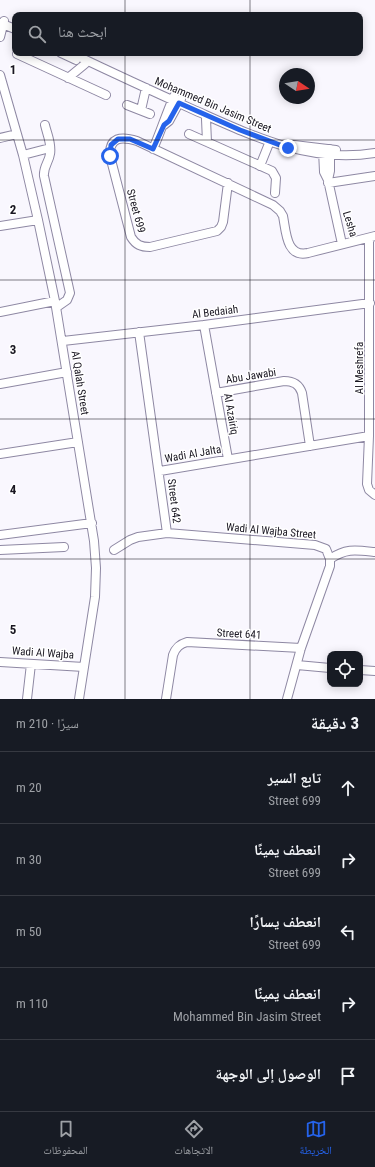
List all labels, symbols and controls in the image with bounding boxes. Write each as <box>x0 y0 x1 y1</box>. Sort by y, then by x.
search box <box>12 12 363 56</box>
icon: search <box>26 23 48 45</box>
text: ابحث هنا <box>58 23 107 41</box>
text: 1 <box>10 62 16 77</box>
north arrow <box>279 68 315 104</box>
street label: Mohammed Bin Jasim Street <box>153 75 273 135</box>
route end <box>279 139 297 157</box>
route start <box>101 147 119 165</box>
street label: Street 699 <box>124 188 148 234</box>
text: 2 <box>10 202 17 217</box>
street label: Lesha <box>340 210 360 238</box>
street label: Al Bedaiah <box>191 303 239 321</box>
text: 3 <box>10 342 16 357</box>
street label: Al Meshrefa <box>353 342 366 394</box>
street label: Al Qalah Street <box>69 350 91 416</box>
street label: Abu Jawabi <box>225 366 277 386</box>
street label: Al Azairiq <box>221 392 241 436</box>
street label: Wadi Al Jalta <box>164 443 222 465</box>
street label: Street 642 <box>165 478 183 524</box>
text: 4 <box>10 482 17 497</box>
street label: Wadi Al Wajba Street <box>225 521 317 541</box>
text: 5 <box>10 622 17 637</box>
street label: Street 641 <box>216 626 262 642</box>
street label: Wadi Al Wajba <box>12 644 74 662</box>
map controls <box>327 651 363 687</box>
button: locate <box>327 651 363 687</box>
text: 3 دقيقة <box>311 713 359 733</box>
text: سيرًا · 210 m <box>16 716 79 731</box>
text: تابع السير <box>268 769 321 787</box>
icon: ahead <box>337 777 359 799</box>
text: 20 m <box>16 780 42 795</box>
text: Street 699 <box>268 793 321 808</box>
text: انعطف يمينًا <box>254 841 321 859</box>
icon: right <box>337 849 359 871</box>
text: 30 m <box>16 852 42 867</box>
text: Street 699 <box>268 865 321 880</box>
text: انعطف يسارًا <box>250 913 321 931</box>
icon: left <box>337 921 359 943</box>
text: 50 m <box>16 924 42 939</box>
text: Street 699 <box>268 937 321 952</box>
text: انعطف يمينًا <box>254 985 321 1003</box>
icon: right <box>337 993 359 1015</box>
text: 110 m <box>16 996 48 1011</box>
text: Mohammed Bin Jasim Street <box>173 1009 321 1024</box>
text: الوصول إلى الوجهة <box>215 1065 321 1083</box>
icon: arrive <box>337 1065 359 1087</box>
tab: المحفوظات <box>43 1118 88 1161</box>
tab: الاتجاهات <box>174 1118 213 1161</box>
tab: الخريطة <box>299 1118 332 1161</box>

